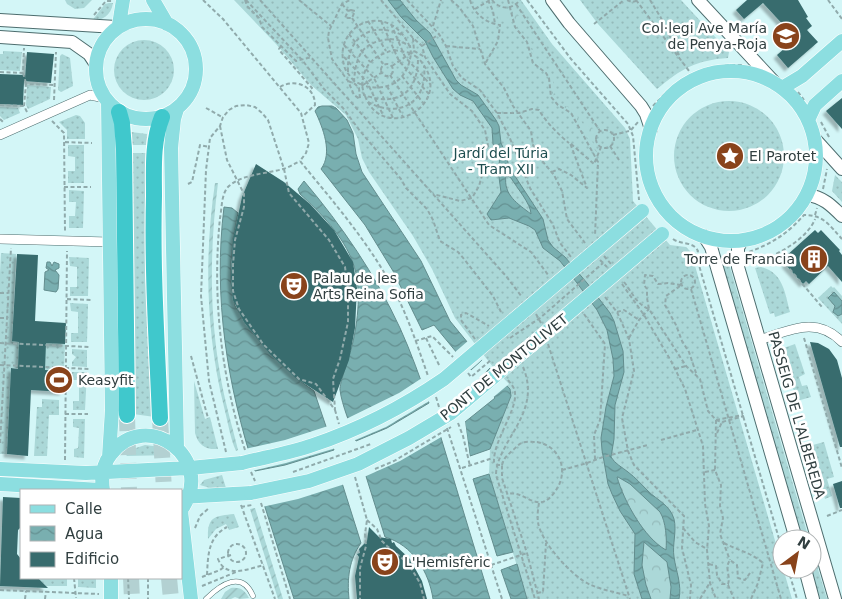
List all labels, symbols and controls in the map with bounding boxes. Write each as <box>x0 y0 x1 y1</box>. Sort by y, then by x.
place label: Col·legi Ave María de Penya-Roja <box>642 20 767 52</box>
school or university icon: Col·legi Ave María de Penya-Roja <box>771 21 801 51</box>
place icon: El Parotet <box>715 141 745 171</box>
park label: Jardí del Túria - Tram XII <box>453 145 548 177</box>
place label: El Parotet <box>749 148 817 164</box>
building icon: Torre de Francia <box>799 244 829 274</box>
place label: Torre de Francia <box>683 251 795 267</box>
place label: Palau de les Arts Reina Sofia <box>313 270 424 302</box>
theatre icon: Palau de les Arts Reina Sofia <box>279 271 309 301</box>
street label: PONT DE MONTOLIVET <box>437 310 571 423</box>
street label: PASSEIG DE L'ALBEREDA <box>765 329 829 501</box>
sports icon: Keasyfit <box>44 365 74 395</box>
place label: Keasyfit <box>78 372 134 388</box>
legend <box>20 489 182 579</box>
text: Calle <box>65 500 102 518</box>
text: Agua <box>65 525 103 543</box>
north arrow <box>772 529 822 579</box>
text: N <box>795 533 813 553</box>
theatre icon: L'Hemisfèric <box>370 547 400 577</box>
text: Edificio <box>65 550 119 568</box>
place label: L'Hemisfèric <box>404 554 491 570</box>

